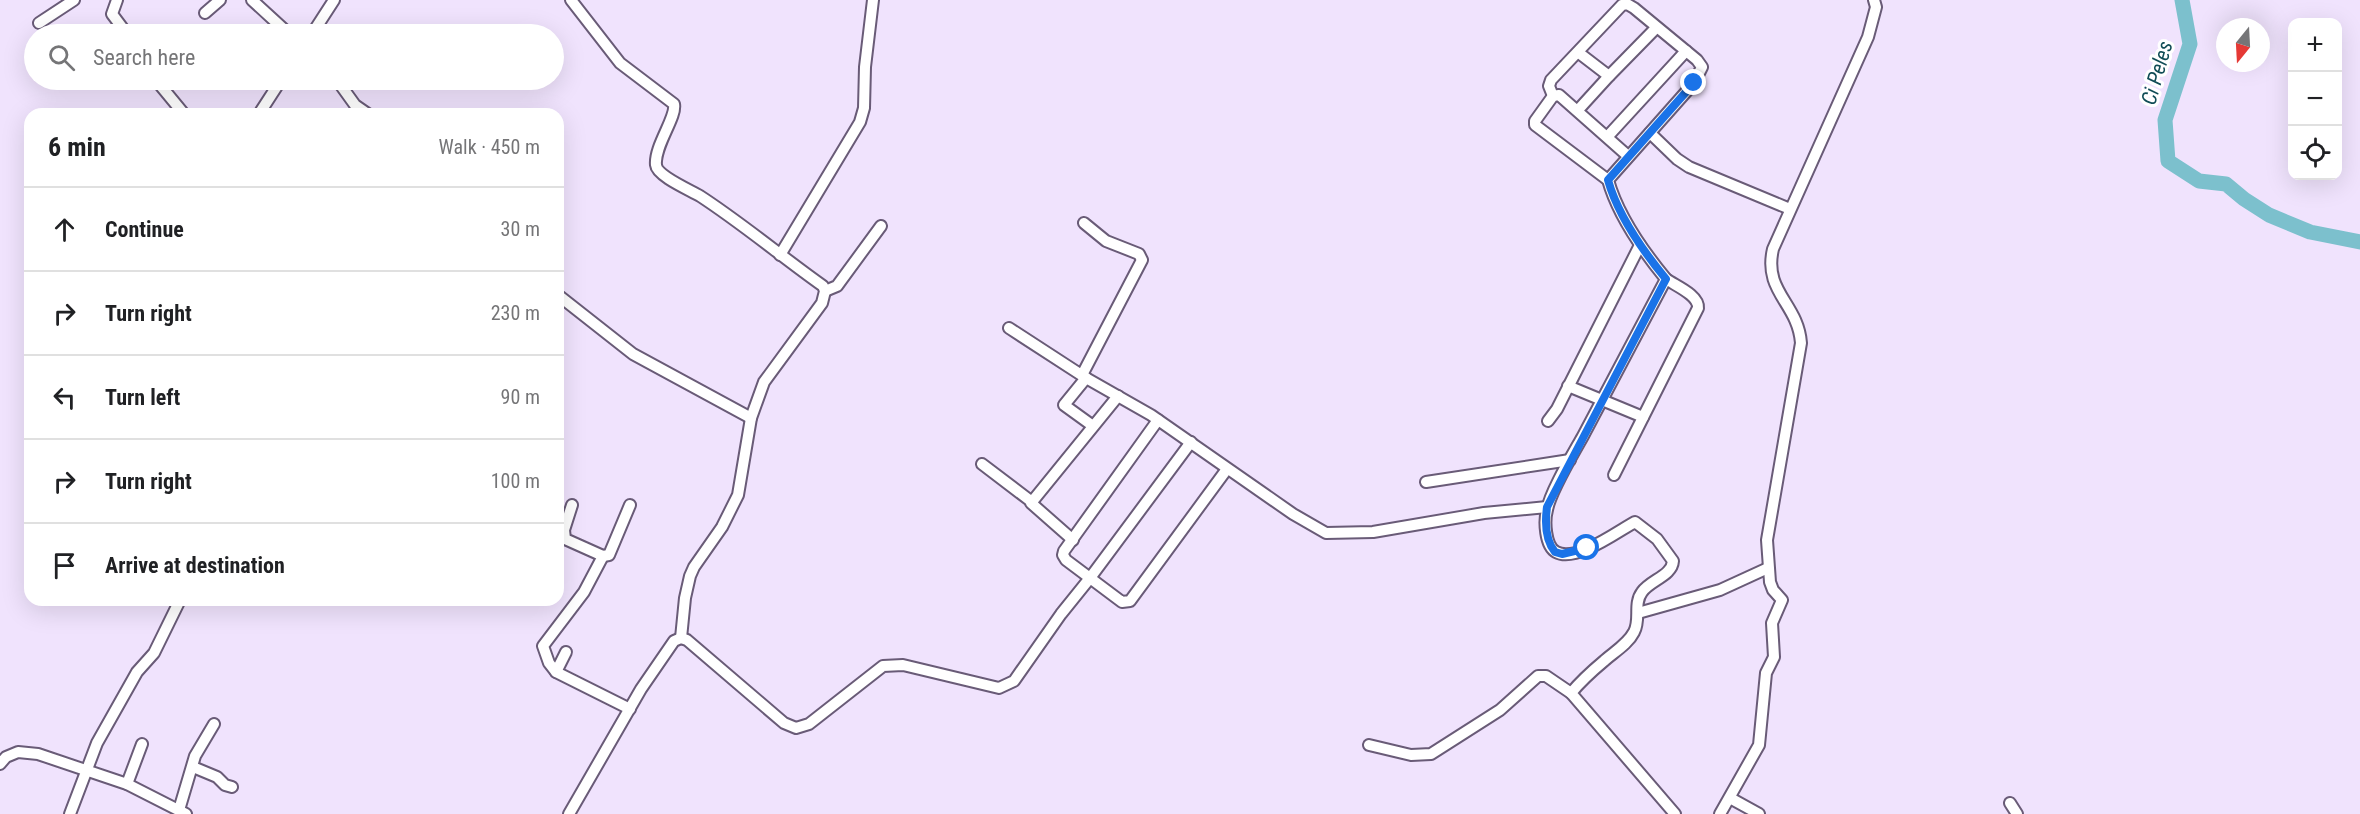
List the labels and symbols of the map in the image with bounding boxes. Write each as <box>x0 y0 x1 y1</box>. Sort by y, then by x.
north arrow <box>2216 18 2270 72</box>
water label: Ci Peles <box>2136 38 2178 108</box>
route end <box>1680 69 1706 95</box>
route start <box>1573 534 1599 560</box>

